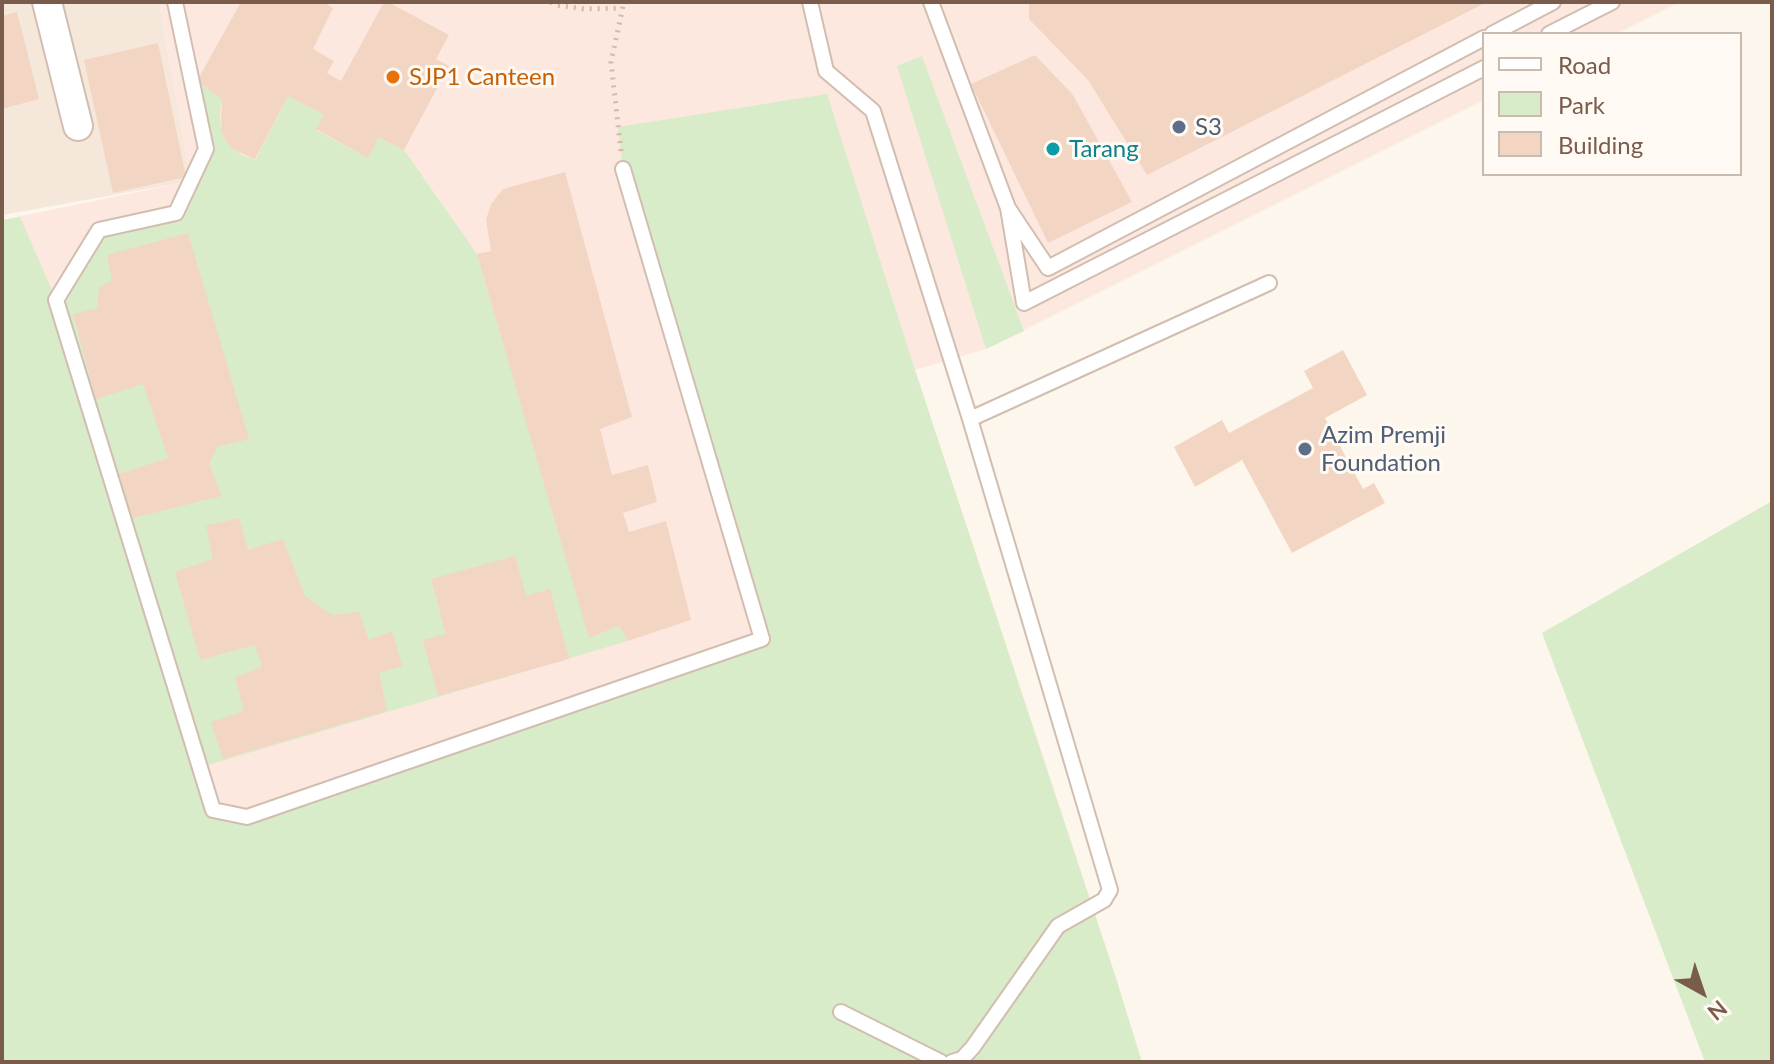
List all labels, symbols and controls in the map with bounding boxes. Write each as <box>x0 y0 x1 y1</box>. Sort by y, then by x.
legend <box>1482 32 1742 176</box>
text: Road <box>1558 50 1611 79</box>
place label: SJP1 Canteen <box>409 63 555 91</box>
marker: SJP1 Canteen <box>384 68 402 86</box>
text: Park <box>1558 90 1605 119</box>
place label: S3 <box>1195 113 1222 141</box>
marker: S3 <box>1170 118 1188 136</box>
text: Building <box>1558 130 1643 159</box>
place label: Tarang <box>1069 135 1139 163</box>
marker: Tarang <box>1044 140 1062 158</box>
place label: Azim Premji Foundation <box>1321 421 1446 477</box>
marker: Azim Premji Foundation <box>1296 440 1314 458</box>
north arrow <box>1662 952 1742 1032</box>
text: N <box>1703 995 1733 1027</box>

